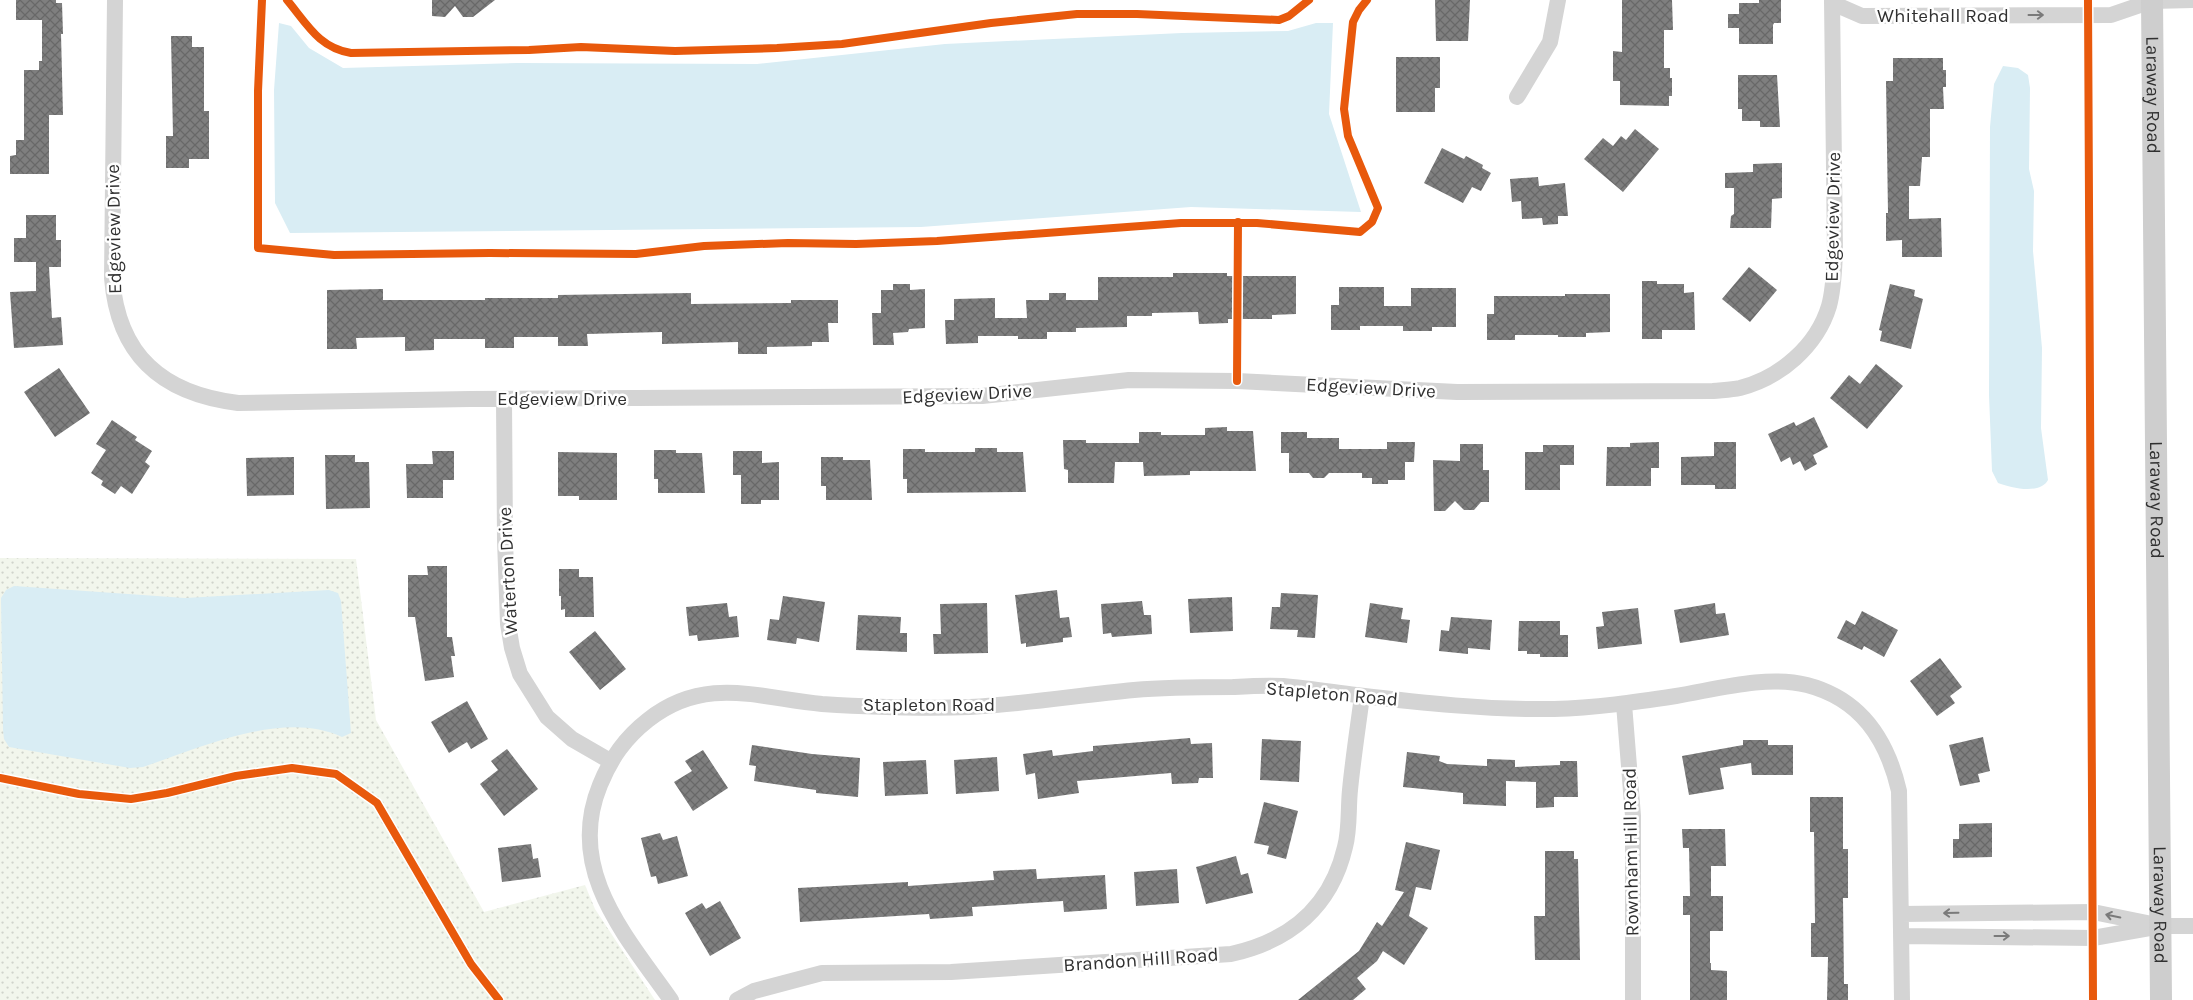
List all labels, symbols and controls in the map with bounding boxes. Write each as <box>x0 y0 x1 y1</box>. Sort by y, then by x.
street label: Whitehall Road <box>1877 5 2009 27</box>
one-way arrow <box>2028 11 2044 20</box>
street label: Laraway Road <box>2141 36 2164 154</box>
street label: Edgeview Drive <box>1821 152 1845 282</box>
street label: Edgeview Drive <box>102 164 126 294</box>
street label: Edgeview Drive <box>1305 374 1437 402</box>
street label: Edgeview Drive <box>901 380 1033 408</box>
street label: Edgeview Drive <box>497 388 627 410</box>
street label: Laraway Road <box>2145 441 2168 559</box>
street label: Waterton Drive <box>494 506 522 636</box>
street label: Stapleton Road <box>1265 677 1399 711</box>
street label: Stapleton Road <box>863 694 995 716</box>
street label: Rownham Hill Road <box>1619 767 1643 937</box>
street label: Laraway Road <box>2149 846 2172 964</box>
one-way arrow <box>1944 908 1960 918</box>
one-way arrow <box>2106 911 2122 920</box>
one-way arrow <box>1994 931 2010 941</box>
street label: Brandon Hill Road <box>1063 944 1219 976</box>

